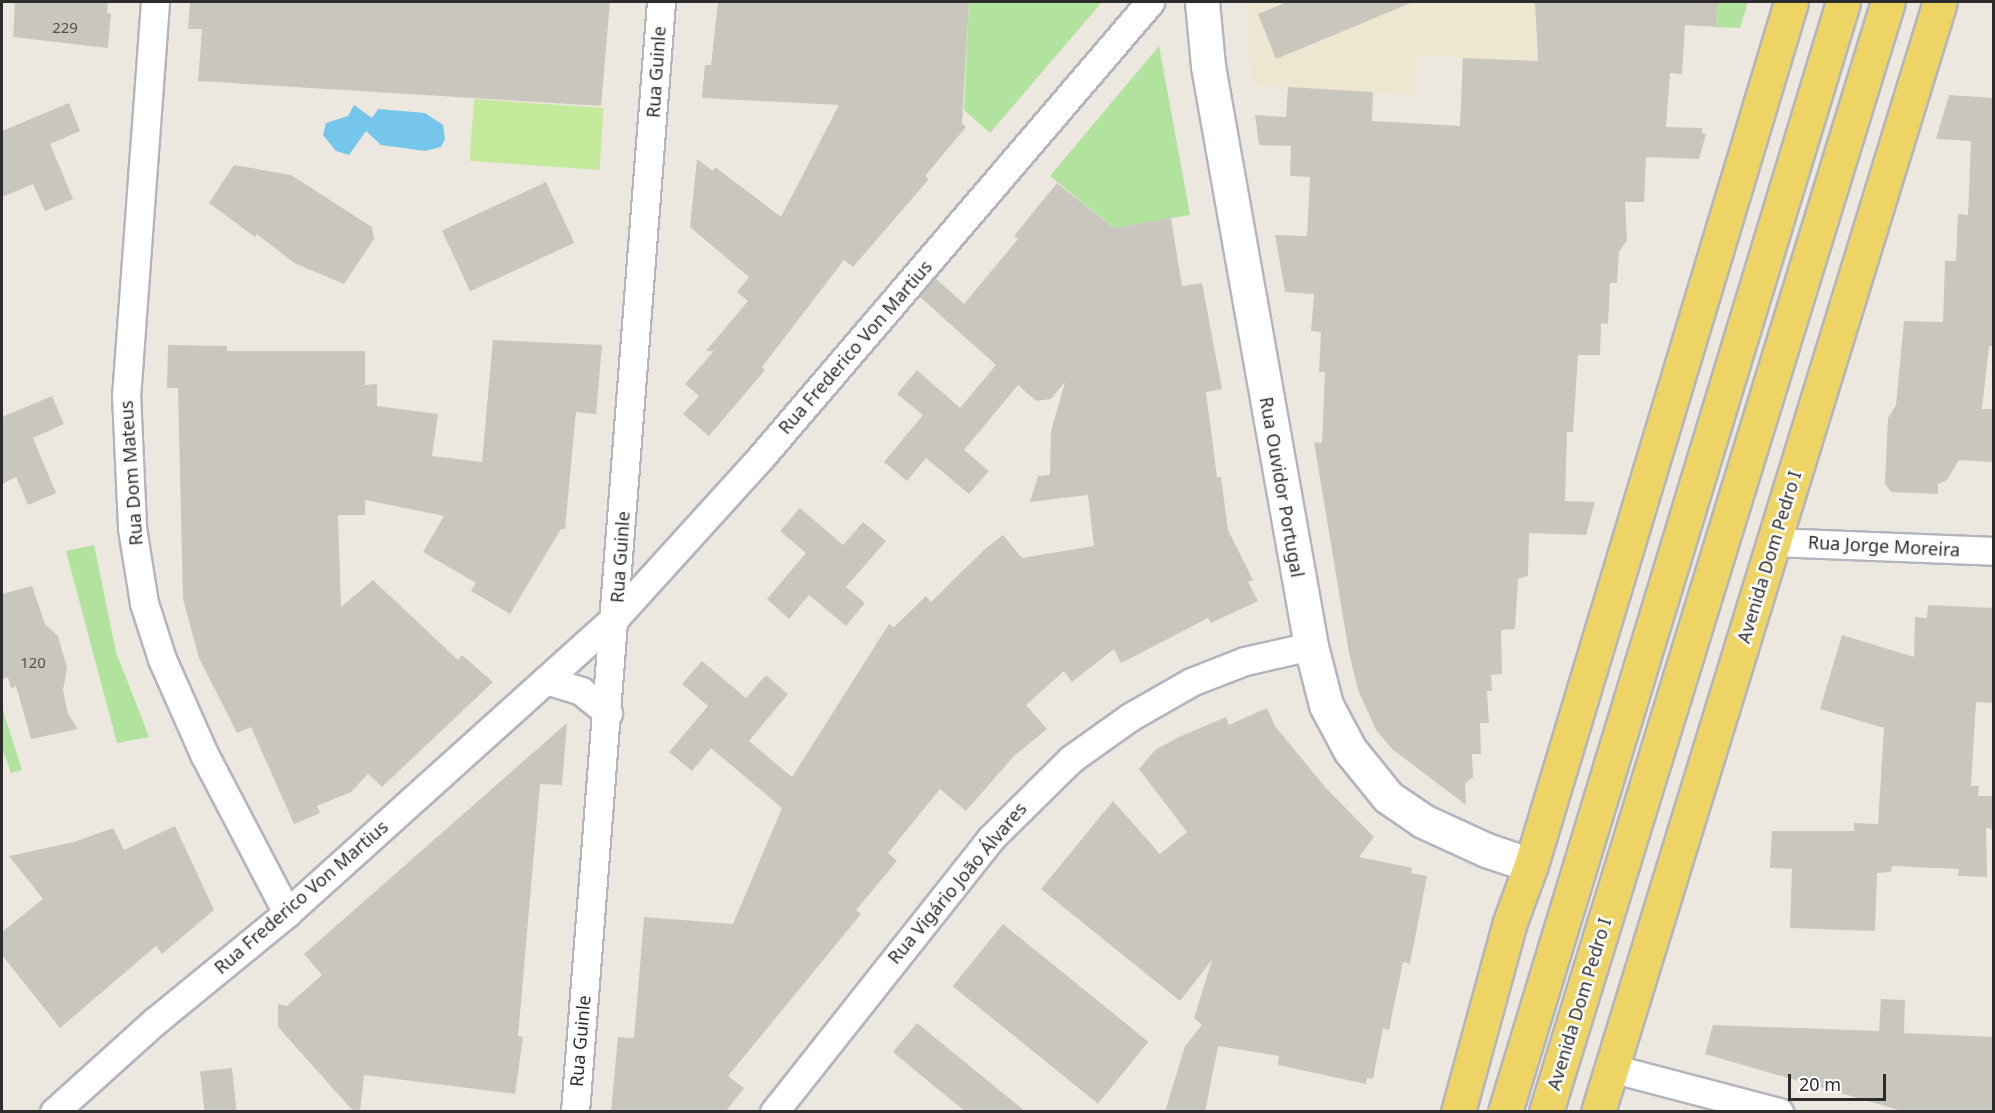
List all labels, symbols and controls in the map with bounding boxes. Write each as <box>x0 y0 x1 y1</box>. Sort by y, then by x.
house number: 229 <box>52 19 78 37</box>
street label: Rua Guinle <box>642 25 670 119</box>
street label: Rua Frederico Von Martius <box>774 256 936 438</box>
street label: Rua Ouvidor Portugal <box>1255 395 1309 579</box>
street label: Rua Dom Mateus <box>115 400 147 546</box>
street label: Avenida Dom Pedro I <box>1733 468 1805 646</box>
street label: Rua Guinle <box>606 510 634 604</box>
street label: Rua Jorge Moreira <box>1807 531 1961 561</box>
house number: 120 <box>20 654 46 672</box>
street label: Rua Vigário João Álvares <box>883 798 1031 968</box>
street label: Rua Frederico Von Martius <box>210 816 392 978</box>
street label: Avenida Dom Pedro I <box>1543 915 1615 1093</box>
street label: Rua Guinle <box>565 994 595 1088</box>
scale bar <box>1791 1062 1888 1100</box>
text: 20 m <box>1799 1072 1841 1096</box>

